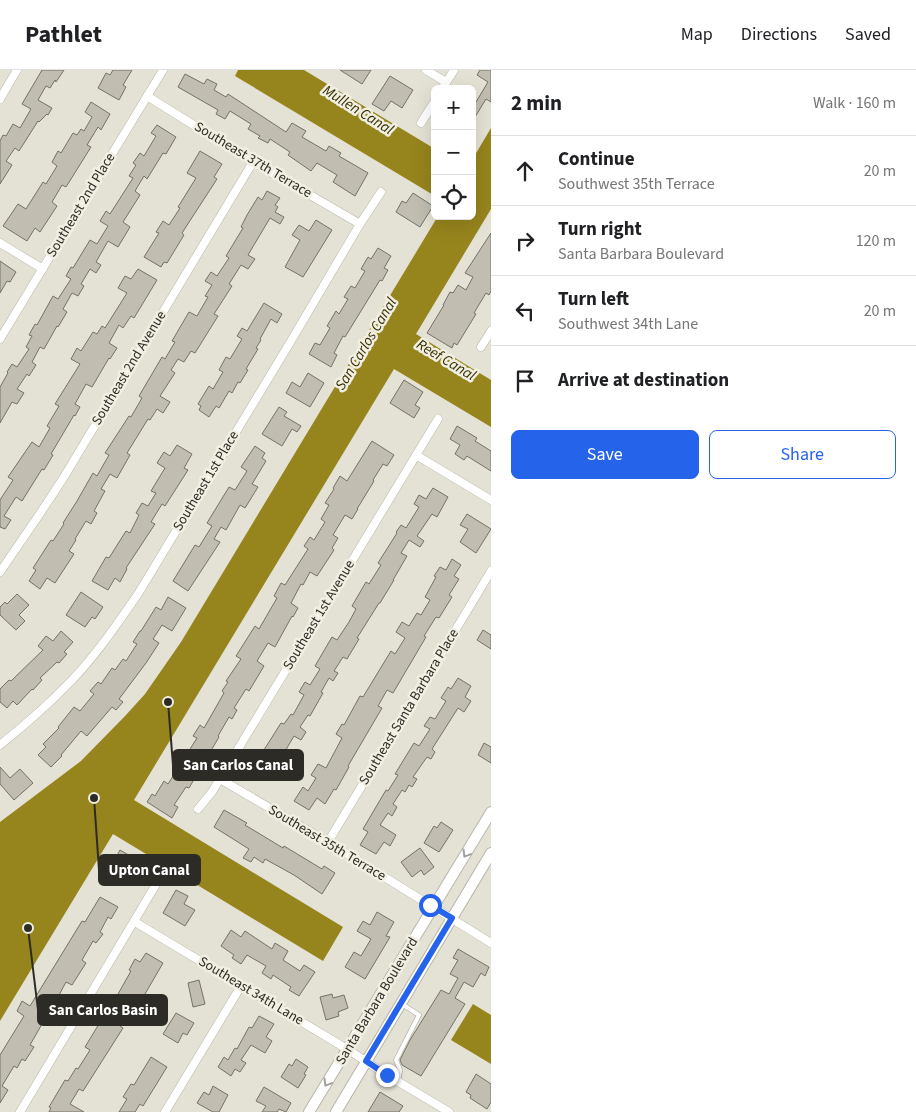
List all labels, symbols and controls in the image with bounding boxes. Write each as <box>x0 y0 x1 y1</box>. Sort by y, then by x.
text: Pathlet <box>25 17 102 52</box>
text: Map <box>681 22 713 47</box>
text: Directions <box>741 22 817 47</box>
text: Saved <box>845 22 891 47</box>
water label: Mullen Canal <box>319 80 398 140</box>
map controls <box>431 85 476 220</box>
button: + <box>431 85 476 130</box>
text: 2 min <box>511 88 562 118</box>
text: Walk · 160 m <box>813 92 896 114</box>
street label: Southeast 37th Terrace <box>190 117 316 203</box>
button: − <box>431 130 476 175</box>
text: Continue <box>558 146 635 173</box>
street label: Southeast 2nd Place <box>42 149 120 261</box>
icon: ahead <box>511 157 539 185</box>
text: 20 m <box>864 160 896 182</box>
text: Southwest 35th Terrace <box>558 173 715 195</box>
button: locate <box>431 175 476 220</box>
text: Turn right <box>558 216 642 243</box>
icon: right <box>511 227 539 255</box>
text: 120 m <box>856 230 896 252</box>
text: Santa Barbara Boulevard <box>558 243 724 265</box>
text: Turn left <box>558 286 629 313</box>
water label: San Carlos Canal <box>330 294 402 394</box>
icon: left <box>511 297 539 325</box>
text: 20 m <box>864 300 896 322</box>
street label: Southeast 2nd Avenue <box>87 307 171 429</box>
text: Southwest 34th Lane <box>558 313 698 335</box>
water label: Reef Canal <box>412 334 480 386</box>
icon: arrive <box>511 367 539 395</box>
text: Arrive at destination <box>558 367 729 394</box>
street label: Southeast 1st Place <box>168 427 244 535</box>
button: Save <box>511 430 699 479</box>
button: Share <box>709 430 896 479</box>
street label: Southeast 1st Avenue <box>278 556 360 674</box>
street label: Southeast Santa Barbara Place <box>354 625 464 789</box>
callout: San Carlos Canal <box>173 750 303 780</box>
text: San Carlos Canal <box>183 755 294 776</box>
street label: Southeast 35th Terrace <box>264 800 390 886</box>
one-way arrow <box>462 849 472 858</box>
callout: Upton Canal <box>99 855 200 885</box>
text: Upton Canal <box>109 860 190 881</box>
route start <box>419 894 442 917</box>
street label: Santa Barbara Boulevard <box>331 934 423 1068</box>
street label: Southeast 34th Lane <box>195 952 307 1030</box>
callout: San Carlos Basin <box>38 995 167 1025</box>
text: San Carlos Basin <box>49 1000 157 1021</box>
route end <box>376 1064 399 1087</box>
one-way arrow <box>323 1077 333 1086</box>

